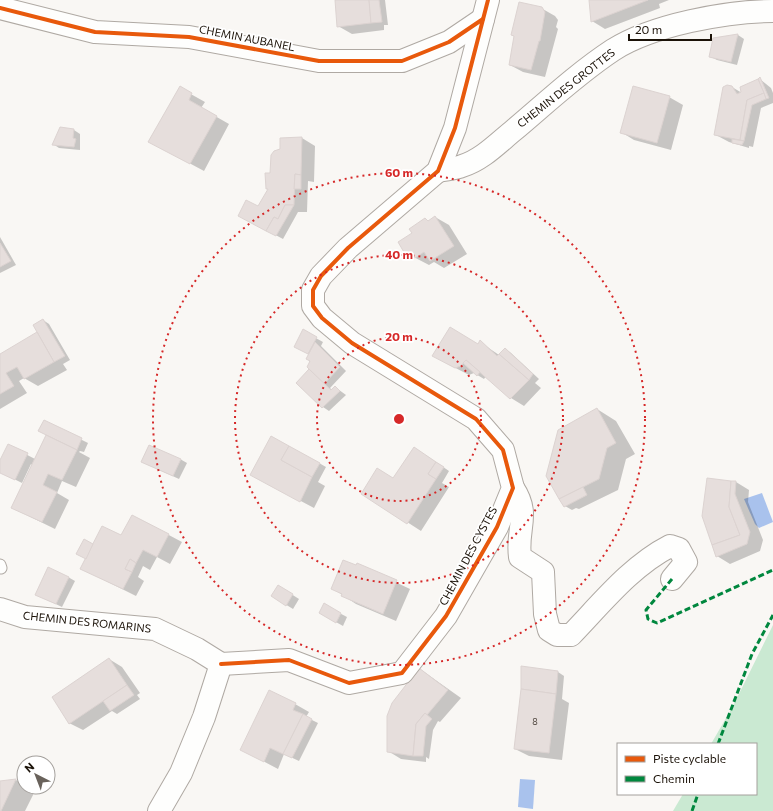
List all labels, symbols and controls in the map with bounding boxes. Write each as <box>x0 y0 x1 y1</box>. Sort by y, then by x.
scale bar <box>629 16 711 42</box>
street label: CHEMIN AUBANEL <box>198 22 296 53</box>
text: 20 m <box>635 22 662 36</box>
street label: CHEMIN DES GROTTES <box>514 45 617 130</box>
text: 60 m <box>385 165 413 179</box>
text: 40 m <box>385 247 413 261</box>
text: 20 m <box>385 329 413 343</box>
centre of rings <box>392 412 406 426</box>
street label: CHEMIN DES CYSTES <box>436 504 499 608</box>
street label: CHEMIN DES ROMARINS <box>22 608 152 635</box>
house number: 8 <box>532 716 538 727</box>
legend <box>617 743 757 795</box>
text: Piste cyclable <box>653 751 726 765</box>
north arrow <box>16 755 56 795</box>
text: N <box>22 760 36 775</box>
text: Chemin <box>653 771 695 785</box>

